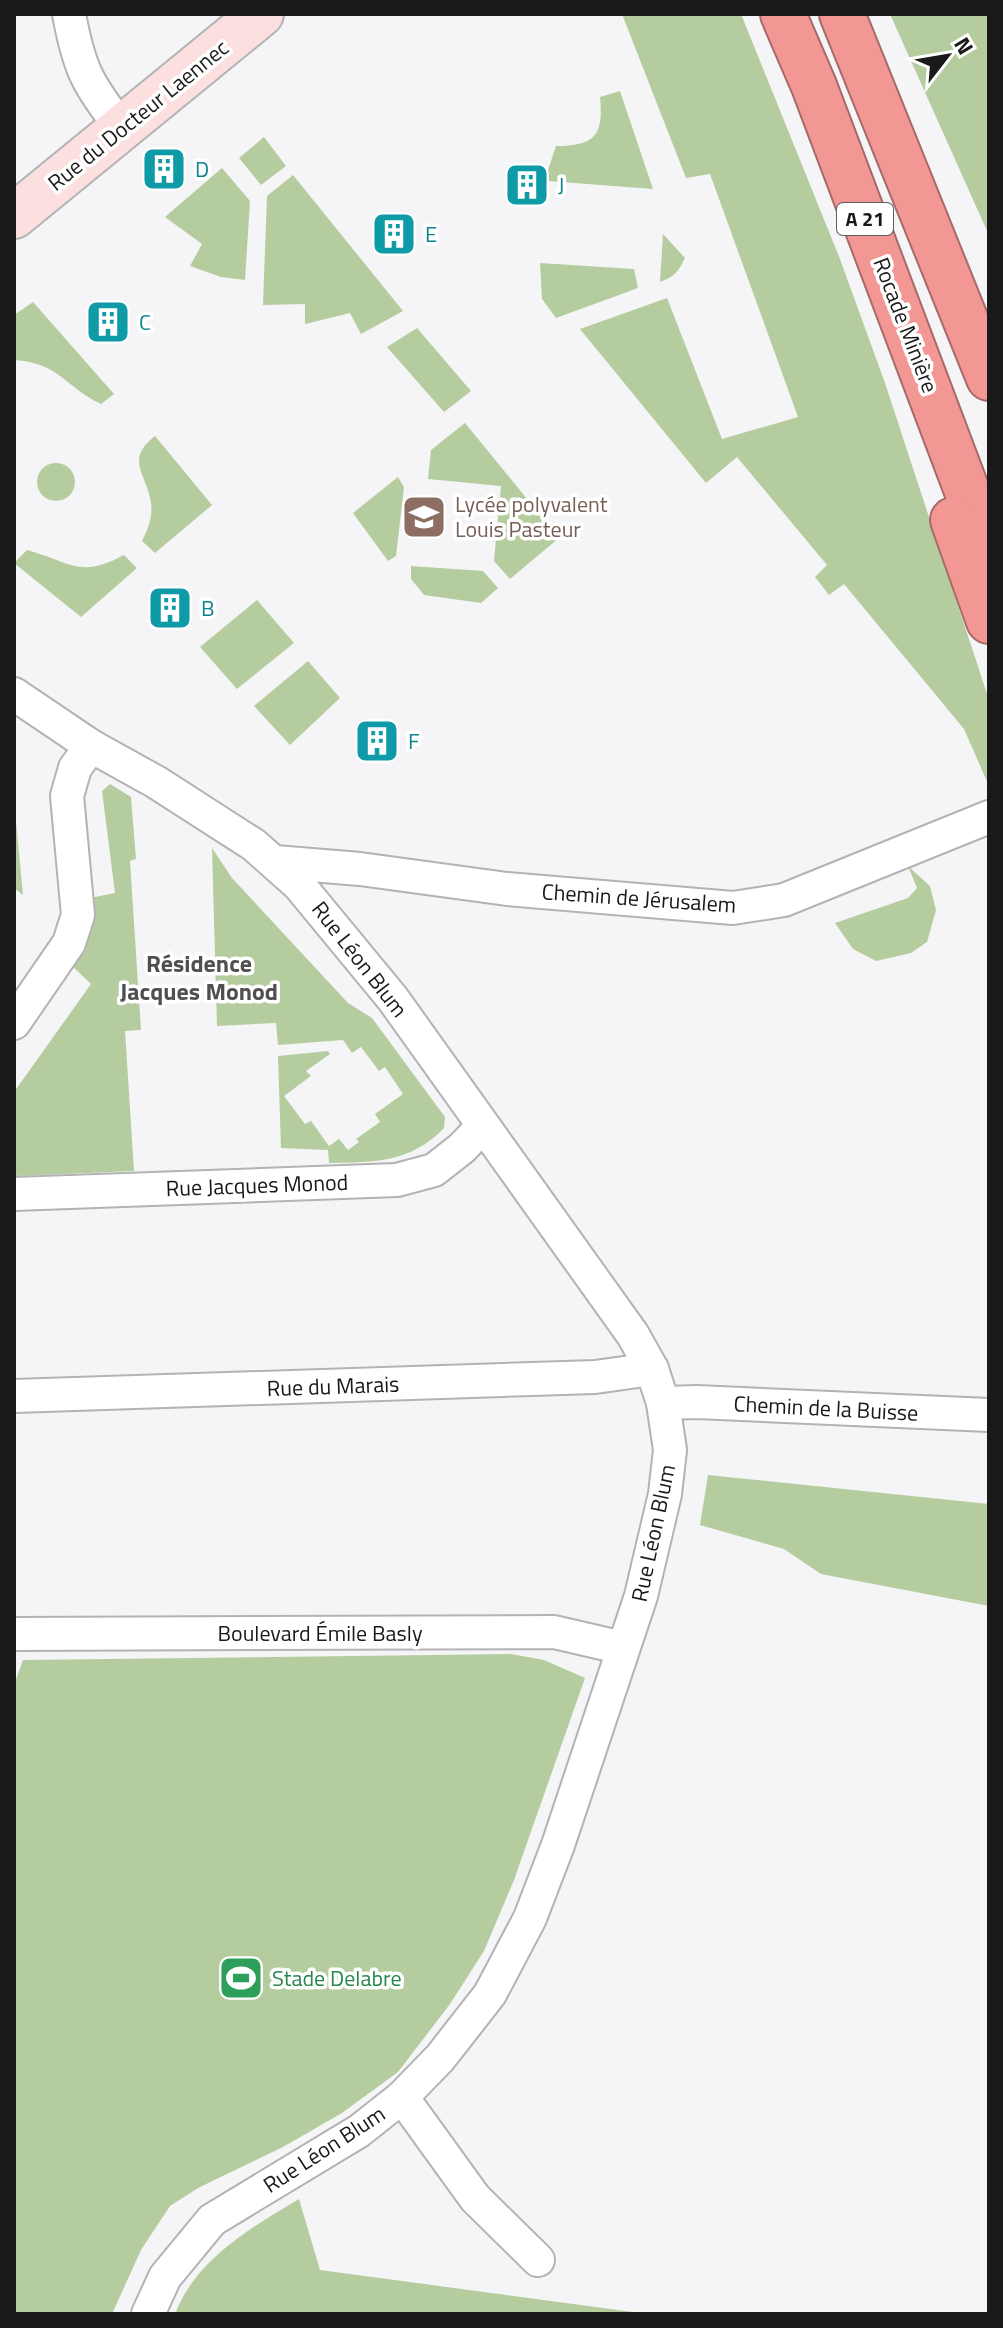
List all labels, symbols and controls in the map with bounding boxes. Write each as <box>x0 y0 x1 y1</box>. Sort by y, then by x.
north arrow <box>907 16 987 96</box>
text: N <box>946 30 983 61</box>
street label: Rue du Docteur Laennec <box>42 34 234 196</box>
building icon: D <box>140 145 188 193</box>
place label: D <box>195 156 209 182</box>
building icon: J <box>503 161 551 209</box>
place label: J <box>558 168 564 202</box>
road number: A 21 <box>837 203 893 235</box>
building icon: E <box>370 210 418 258</box>
place label: E <box>425 217 437 251</box>
street label: Rocade Minière <box>865 252 947 398</box>
building icon: C <box>84 298 132 346</box>
place label: C <box>139 305 151 339</box>
place label: Lycée polyvalent Louis Pasteur <box>455 487 608 546</box>
school or university icon: Lycée polyvalent Louis Pasteur <box>400 493 448 541</box>
building icon: B <box>146 584 194 632</box>
place label: B <box>201 591 215 625</box>
building icon: F <box>353 717 401 765</box>
place label: F <box>408 724 420 758</box>
street label: Chemin de Jérusalem <box>541 874 737 922</box>
street label: Rue Léon Blum <box>304 894 416 1024</box>
district label: Résidence Jacques Monod <box>120 945 278 1009</box>
street label: Rue Jacques Monod <box>165 1165 349 1205</box>
street label: Rue du Marais <box>266 1367 400 1405</box>
street label: Chemin de la Buisse <box>733 1386 919 1430</box>
street label: Rue Léon Blum <box>622 1461 684 1605</box>
street label: Boulevard Émile Basly <box>217 1616 423 1650</box>
sports icon: Stade Delabre <box>217 1954 265 2002</box>
place label: Stade Delabre <box>272 1961 402 1995</box>
street label: Rue Léon Blum <box>256 2097 392 2201</box>

